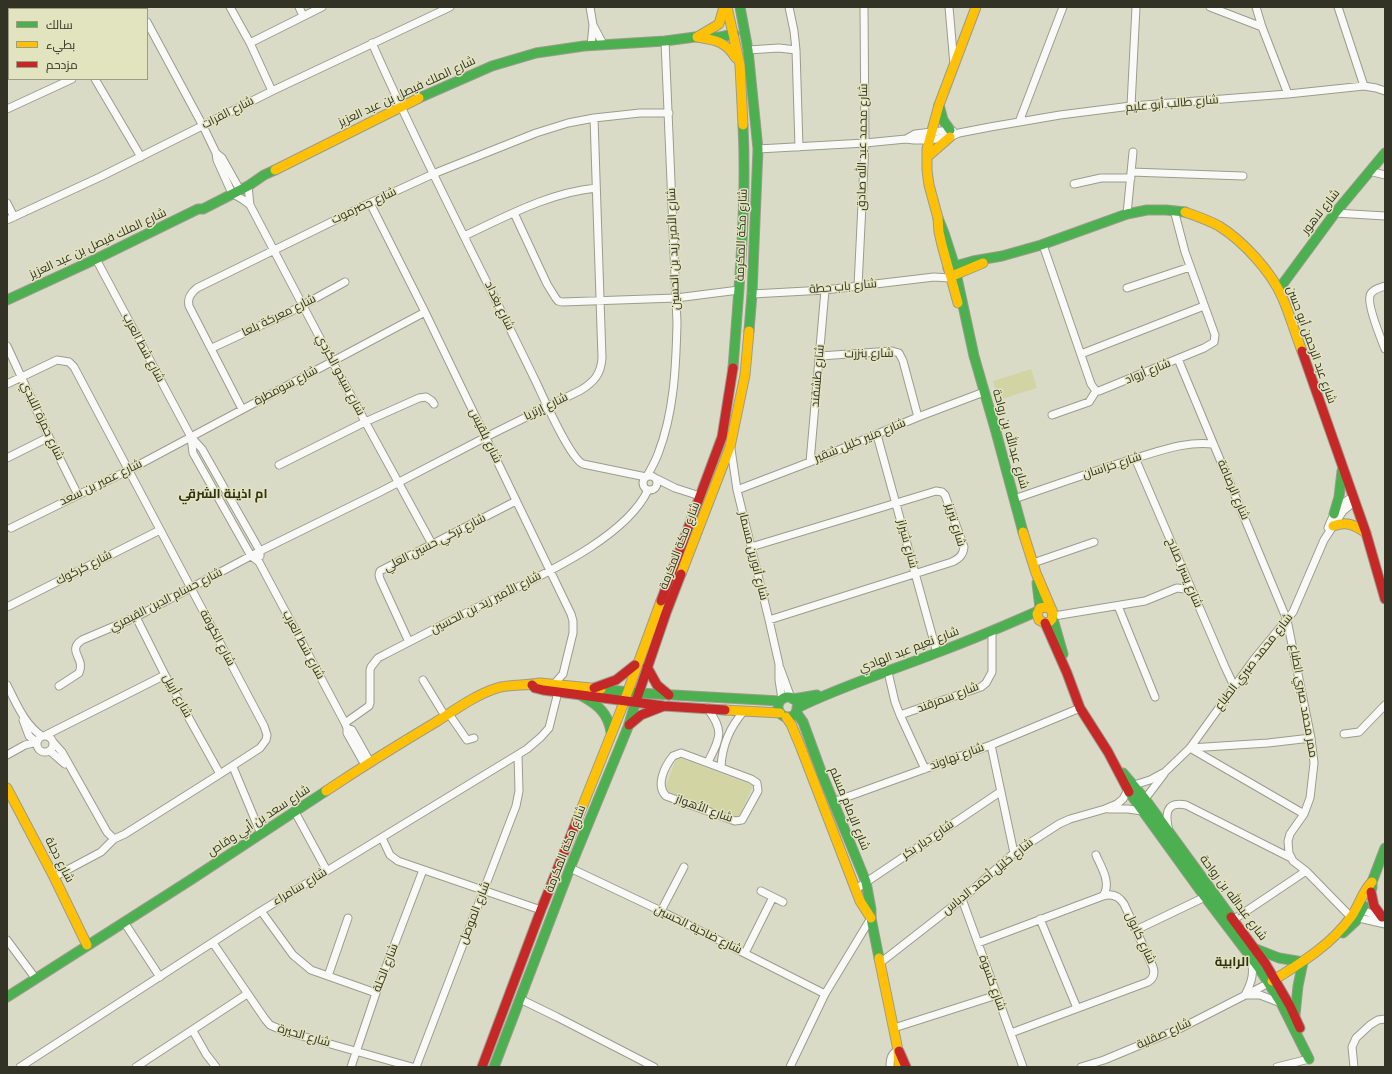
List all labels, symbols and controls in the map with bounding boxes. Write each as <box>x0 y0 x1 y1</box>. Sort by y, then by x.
legend <box>8 8 148 80</box>
text: سالك <box>46 18 73 32</box>
text: بطيء <box>46 38 75 52</box>
street label: شارع الملك فيصل بن عبد العزيز <box>336 54 478 130</box>
text: مزدحم <box>46 58 78 72</box>
street label: شارع محمد عبد الله صادق <box>855 83 871 211</box>
street label: شارع طالب أبو عليم <box>1125 93 1219 115</box>
street label: شارع الفرات <box>199 94 257 132</box>
street label: شارع حضرموت <box>329 185 399 227</box>
street label: شارع لاهور <box>1299 186 1343 238</box>
street label: شارع الأمير زيد بن الحسين <box>665 188 683 310</box>
street label: شارع مكة المكرمة <box>733 189 751 281</box>
street label: شارع الملك فيصل بن عبد العزيز <box>27 206 169 282</box>
street label: شارع باب حطة <box>808 277 878 297</box>
street label: شارع بغداد <box>481 279 517 333</box>
street label: شارع عبد الرحمن أبو حسن <box>1283 284 1339 406</box>
street label: شارع معركة بلعا <box>240 292 318 340</box>
street label: شارع شط العرب <box>119 311 167 385</box>
street label: شارع سيدو الكردي <box>312 332 368 418</box>
street label: شارع طشقند <box>808 344 828 408</box>
street label: شارع بنزرت <box>844 346 894 362</box>
street label: شارع أرواد <box>1123 356 1173 388</box>
street label: شارع سومطرة <box>252 363 320 409</box>
street label: شارع حمزة اللبدي <box>17 379 67 463</box>
street label: شارع عبدالله بن رواحة <box>989 387 1031 491</box>
street label: شارع إرتريا <box>522 390 570 424</box>
street label: شارع بلقيس <box>466 406 504 466</box>
street label: شارع منير خليل شقير <box>812 416 908 466</box>
street label: شارع خراسان <box>1081 450 1143 482</box>
street label: شارع عمير بن سعد <box>57 457 145 509</box>
street label: شارع الرصافة <box>1214 458 1252 522</box>
district label: ام اذينة الشرقي <box>178 487 268 503</box>
street label: شارع مكة المكرمة <box>657 500 703 592</box>
street label: شارع تبريز <box>942 502 968 548</box>
street label: شارع أنورين مسمار <box>735 510 771 602</box>
street label: شارع تركي حسين العلي <box>381 511 489 575</box>
street label: شارع شيراز <box>894 518 920 570</box>
street label: شارع يسرا صلاح <box>1163 536 1205 610</box>
street label: شارع كركوك <box>53 548 115 588</box>
street label: شارع حسام الدين القيمري <box>107 565 225 635</box>
street label: شارع الأمير زيد بن الحسين <box>428 569 544 637</box>
street label: شارع الكوفة <box>196 607 238 669</box>
street label: شارع شط العرب <box>279 608 327 682</box>
street label: شارع محمد صبري الطباع <box>1212 611 1296 713</box>
street label: شارع نعيم عبد الهادي <box>857 624 961 676</box>
street label: ممر محمد صبري الطباع <box>1286 643 1320 759</box>
street label: شارع أربيل <box>159 672 195 720</box>
street label: شارع سمرقند <box>915 680 981 716</box>
street label: شارع نهاوند <box>928 740 986 774</box>
street label: شارع الإمام مسلم <box>826 765 872 853</box>
street label: شارع سعد بن أبي وقاص <box>205 782 313 860</box>
street label: شارع الأهواز <box>673 792 735 826</box>
street label: شارع مكة المكرمة <box>543 803 589 895</box>
street label: شارع ديار بكر <box>899 817 957 863</box>
street label: شارع دجلة <box>41 835 77 885</box>
street label: شارع خليل أحمد الدباس <box>940 836 1036 918</box>
street label: شارع عبدالله بن رواحة <box>1196 852 1270 944</box>
street label: شارع سامراء <box>270 865 330 909</box>
street label: شارع الموصل <box>456 880 494 946</box>
street label: شارع ضاحية الحسين <box>652 903 744 957</box>
street label: شارع كابول <box>1122 910 1158 966</box>
street label: شارع الحلة <box>370 942 402 994</box>
street label: شارع كسوة <box>975 953 1009 1013</box>
district label: الرابية <box>1215 955 1249 971</box>
street label: شارع صقلية <box>1135 1016 1193 1052</box>
street label: شارع الحيرة <box>276 1022 332 1050</box>

